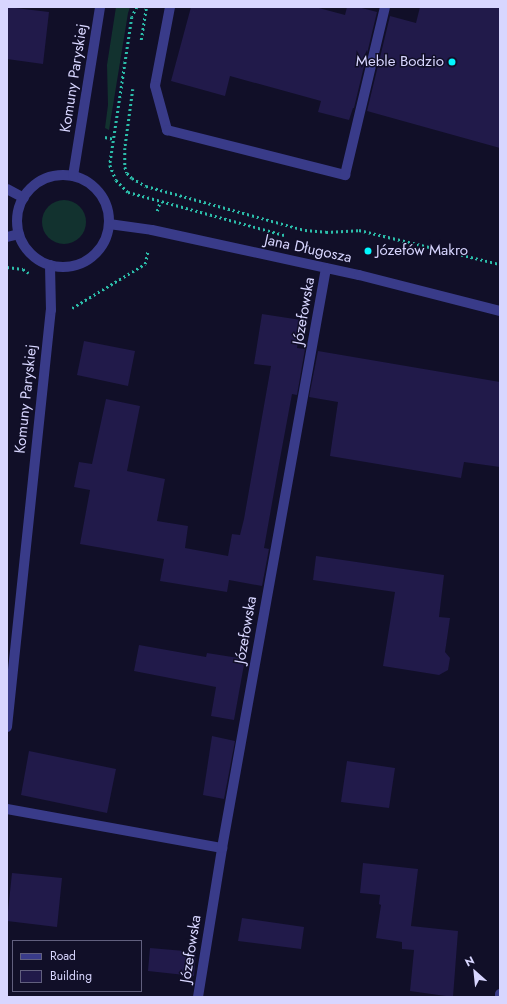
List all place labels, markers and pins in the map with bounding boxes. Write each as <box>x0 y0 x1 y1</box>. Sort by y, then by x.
place label: Meble Bodzio <box>356 53 444 71</box>
marker: Meble Bodzio <box>447 57 457 67</box>
place label: Józefów Makro <box>376 242 468 260</box>
marker: Józefów Makro <box>363 246 373 256</box>

